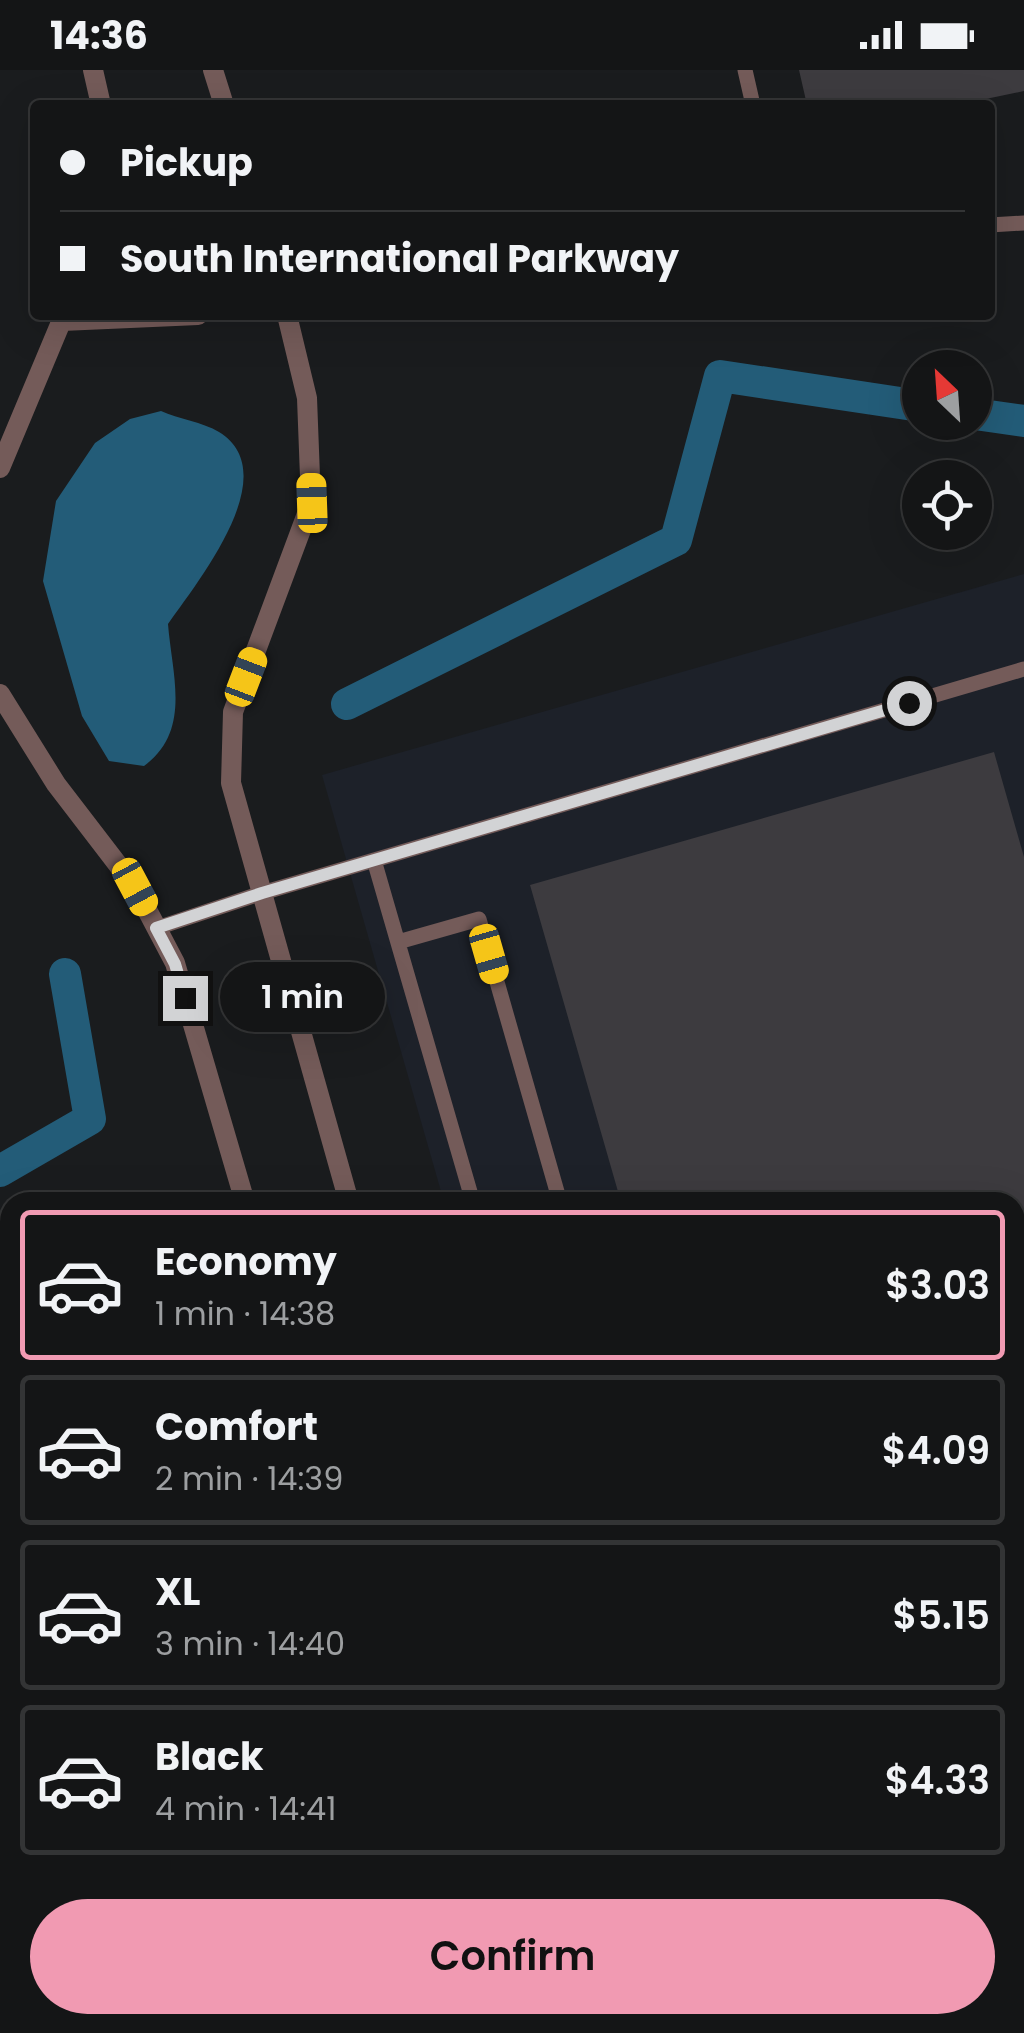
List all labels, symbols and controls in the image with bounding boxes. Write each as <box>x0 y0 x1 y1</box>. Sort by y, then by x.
text: 14:36 <box>50 9 148 62</box>
text: Pickup <box>120 136 253 189</box>
text: South International Parkway <box>120 232 679 285</box>
north arrow <box>902 350 992 440</box>
map controls <box>902 350 992 550</box>
button: locate <box>902 460 992 550</box>
car <box>296 472 328 534</box>
car <box>221 644 271 710</box>
route start <box>887 681 932 726</box>
car <box>108 853 162 921</box>
car <box>466 921 512 987</box>
callout: 1 min <box>220 963 385 1033</box>
text: 1 min <box>261 974 344 1019</box>
route end <box>163 976 208 1021</box>
text: Economy <box>155 1235 337 1288</box>
icon: car <box>35 1240 125 1330</box>
text: $3.03 <box>885 1259 990 1312</box>
text: 1 min · 14:38 <box>155 1291 335 1336</box>
text: Comfort <box>155 1400 318 1453</box>
icon: car <box>35 1405 125 1495</box>
text: $4.09 <box>882 1424 990 1477</box>
text: 2 min · 14:39 <box>155 1456 343 1501</box>
text: XL <box>155 1565 200 1618</box>
icon: car <box>35 1570 125 1660</box>
text: $5.15 <box>893 1589 990 1642</box>
text: 3 min · 14:40 <box>155 1621 345 1666</box>
text: Black <box>155 1730 264 1783</box>
icon: car <box>35 1735 125 1825</box>
text: $4.33 <box>885 1754 990 1807</box>
text: 4 min · 14:41 <box>155 1786 336 1831</box>
button: Confirm <box>30 1899 995 2014</box>

